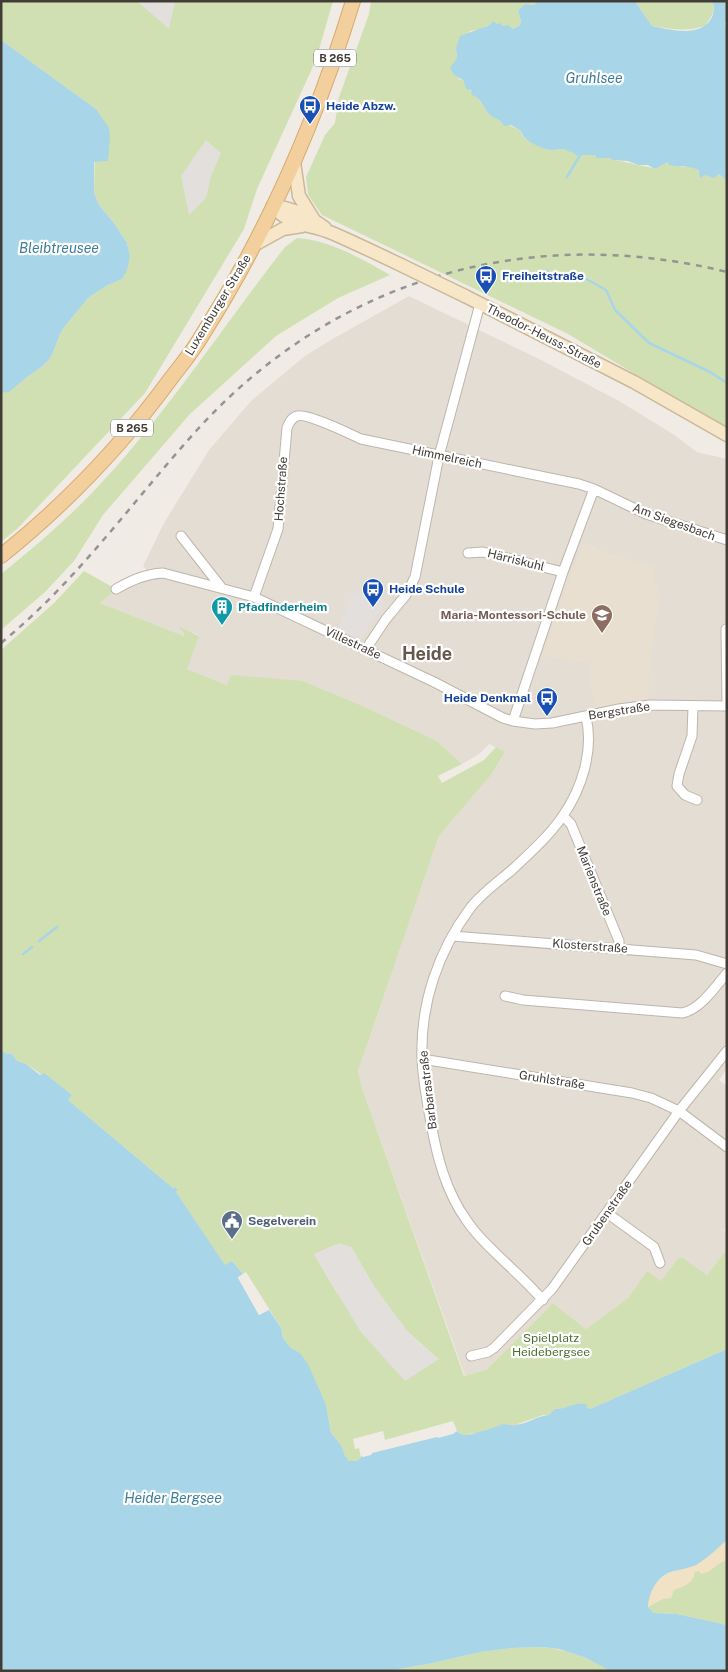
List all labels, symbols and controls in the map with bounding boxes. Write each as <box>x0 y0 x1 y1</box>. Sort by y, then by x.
road number: B 265 <box>314 49 356 66</box>
water label: Gruhlsee <box>565 70 623 86</box>
bus stop icon: Heide Abzw. <box>298 94 322 125</box>
place label: Heide Abzw. <box>326 99 396 113</box>
water label: Bleibtreusee <box>19 240 99 256</box>
street label: Luxemburger Straße <box>182 252 254 358</box>
bus stop icon: Freiheitstraße <box>474 264 498 295</box>
place label: Freiheitstraße <box>502 269 584 283</box>
street label: Theodor-Heuss-Straße <box>484 301 604 371</box>
road number: B 265 <box>111 419 153 436</box>
street label: Himmelreich <box>411 443 483 471</box>
street label: Hochstraße <box>272 456 290 522</box>
street label: Am Siegesbach <box>631 501 717 543</box>
street label: Härriskuhl <box>486 546 546 574</box>
bus stop icon: Heide Schule <box>361 577 385 608</box>
place label: Heide Schule <box>389 582 465 596</box>
building icon: Pfadfinderheim <box>210 595 234 626</box>
place label: Pfadfinderheim <box>238 600 327 614</box>
school or university icon: Maria-Montessori-Schule <box>590 603 614 634</box>
place label: Maria-Montessori-Schule <box>440 608 586 622</box>
street label: Villestraße <box>323 624 383 662</box>
district label: Heide <box>402 643 452 664</box>
bus stop icon: Heide Denkmal <box>535 686 559 717</box>
place label: Heide Denkmal <box>444 691 531 705</box>
street label: Bergstraße <box>587 699 651 723</box>
street label: Marienstraße <box>574 844 614 918</box>
street label: Klosterstraße <box>552 936 628 956</box>
street label: Barbarastraße <box>416 1049 440 1130</box>
street label: Gruhlstraße <box>518 1068 586 1092</box>
street label: Grubenstraße <box>579 1177 635 1249</box>
public building icon: Segelverein <box>220 1209 244 1240</box>
place label: Segelverein <box>248 1214 316 1228</box>
park label: Spielplatz Heidebergsee <box>512 1331 590 1359</box>
water label: Heider Bergsee <box>124 1490 222 1506</box>

